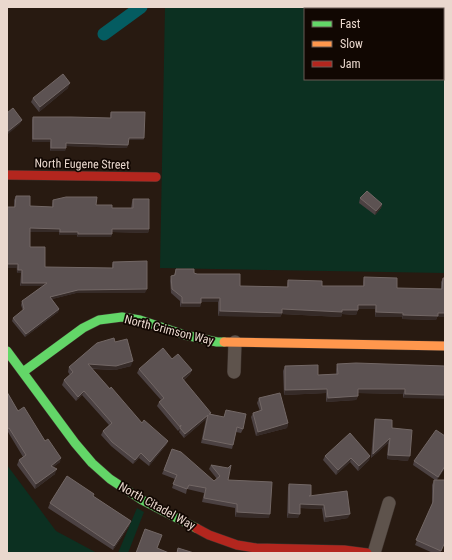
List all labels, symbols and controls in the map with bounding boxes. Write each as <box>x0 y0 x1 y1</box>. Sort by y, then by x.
legend <box>304 8 444 80</box>
text: Fast <box>340 17 361 31</box>
text: Slow <box>340 37 363 51</box>
text: Jam <box>340 57 361 71</box>
street label: North Eugene Street <box>34 156 130 172</box>
street label: North Crimson Way <box>123 312 215 348</box>
street label: North Citadel Way <box>116 479 198 533</box>

